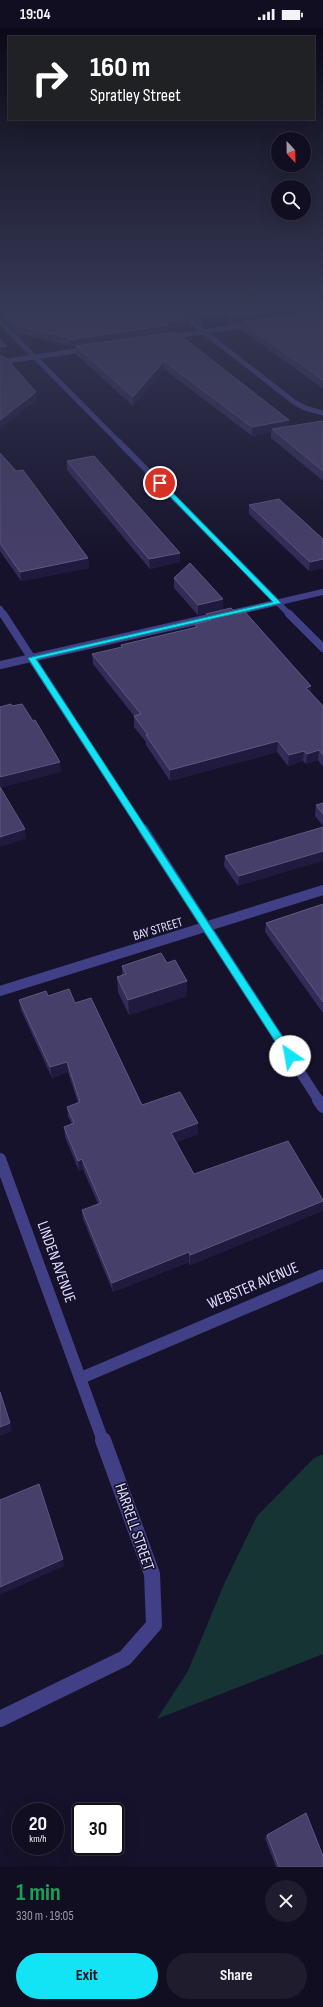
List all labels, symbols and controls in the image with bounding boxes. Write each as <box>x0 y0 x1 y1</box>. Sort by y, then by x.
text: 19:04 <box>20 5 50 24</box>
text: 160 m <box>90 51 150 84</box>
icon: right <box>24 52 76 104</box>
text: Spratley Street <box>90 85 181 106</box>
north arrow <box>271 132 311 172</box>
map controls <box>271 132 311 220</box>
button: search <box>271 180 311 220</box>
pin <box>143 466 177 500</box>
icon: arrive <box>149 472 171 494</box>
street label: BAY STREET <box>131 914 185 944</box>
position arrow <box>269 1035 311 1077</box>
street label: LINDEN AVENUE <box>32 1219 80 1305</box>
street label: WEBSTER AVENUE <box>205 1258 301 1314</box>
street label: HARRELL STREET <box>110 1481 158 1574</box>
speed limit sign: 30 <box>72 1803 124 1855</box>
text: 20 <box>29 1812 47 1836</box>
text: km/h <box>29 1833 47 1845</box>
text: 1 min <box>16 1878 61 1907</box>
button: close <box>265 1880 307 1922</box>
text: 330 m · 19:05 <box>16 1908 74 1924</box>
button: Exit <box>16 1953 158 1999</box>
button: Share <box>166 1953 307 1999</box>

